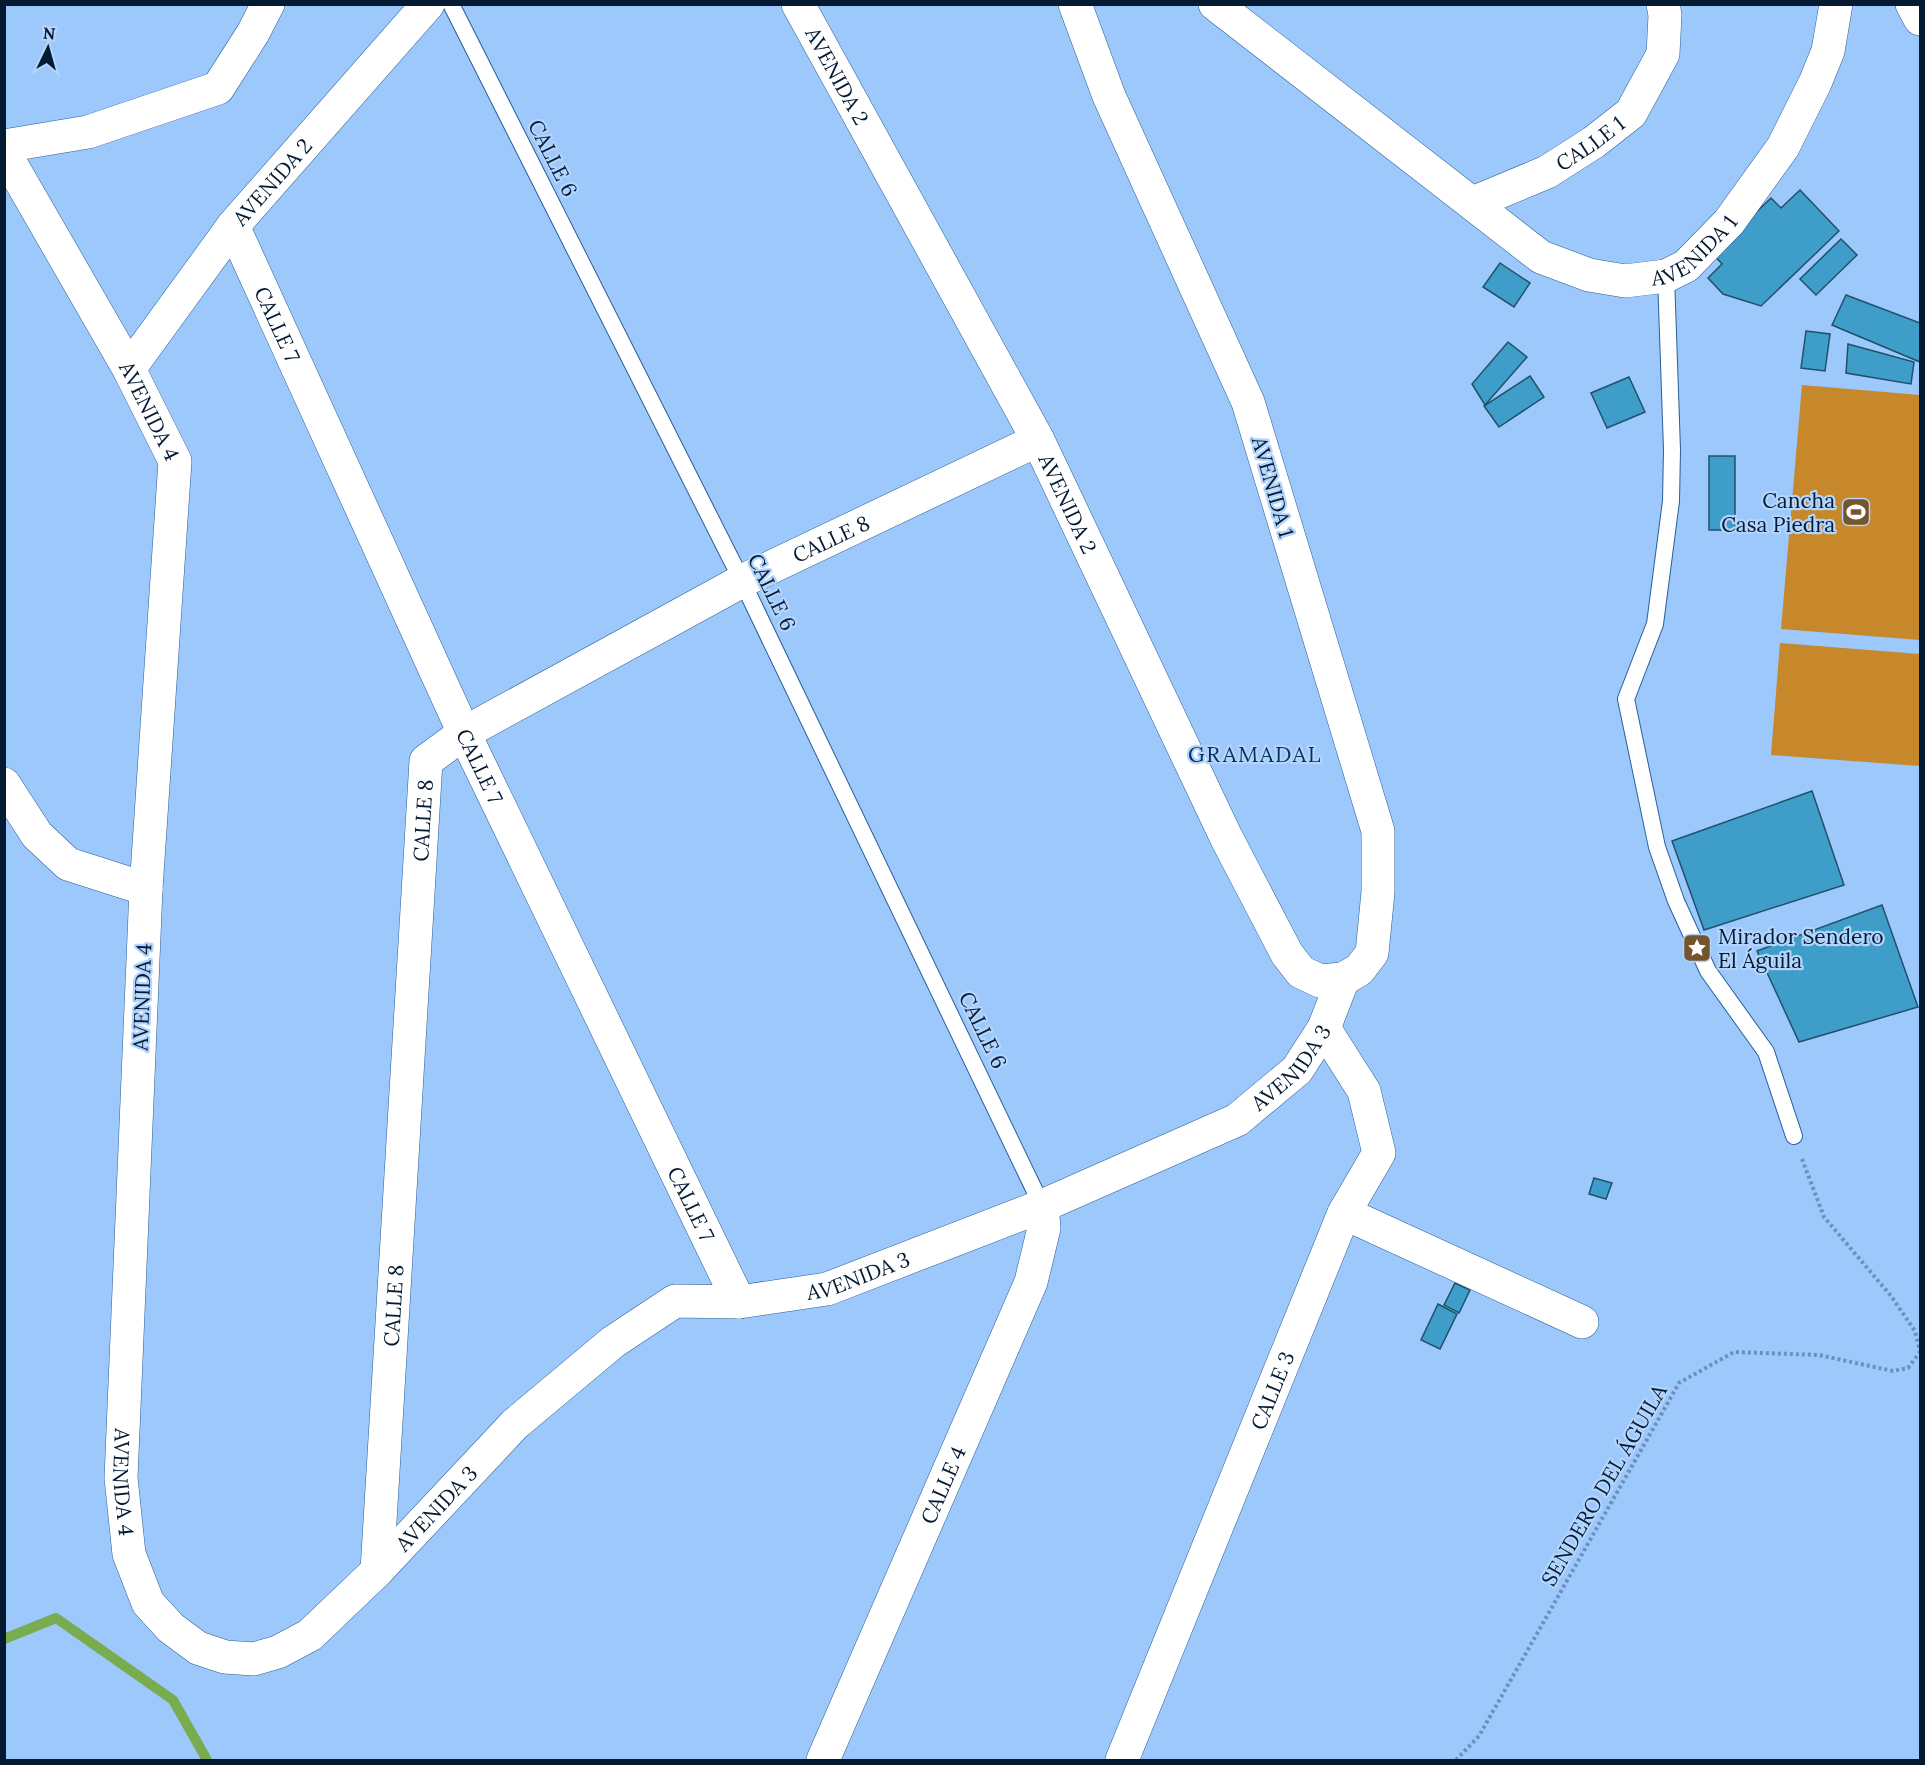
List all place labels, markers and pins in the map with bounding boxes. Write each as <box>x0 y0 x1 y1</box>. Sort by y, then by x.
place label: Cancha Casa Piedra <box>1721 487 1835 538</box>
sports icon: Cancha Casa Piedra <box>1840 496 1872 528</box>
place label: Mirador Sendero El Águila <box>1718 923 1884 974</box>
place icon: Mirador Sendero El Águila <box>1681 932 1713 964</box>

